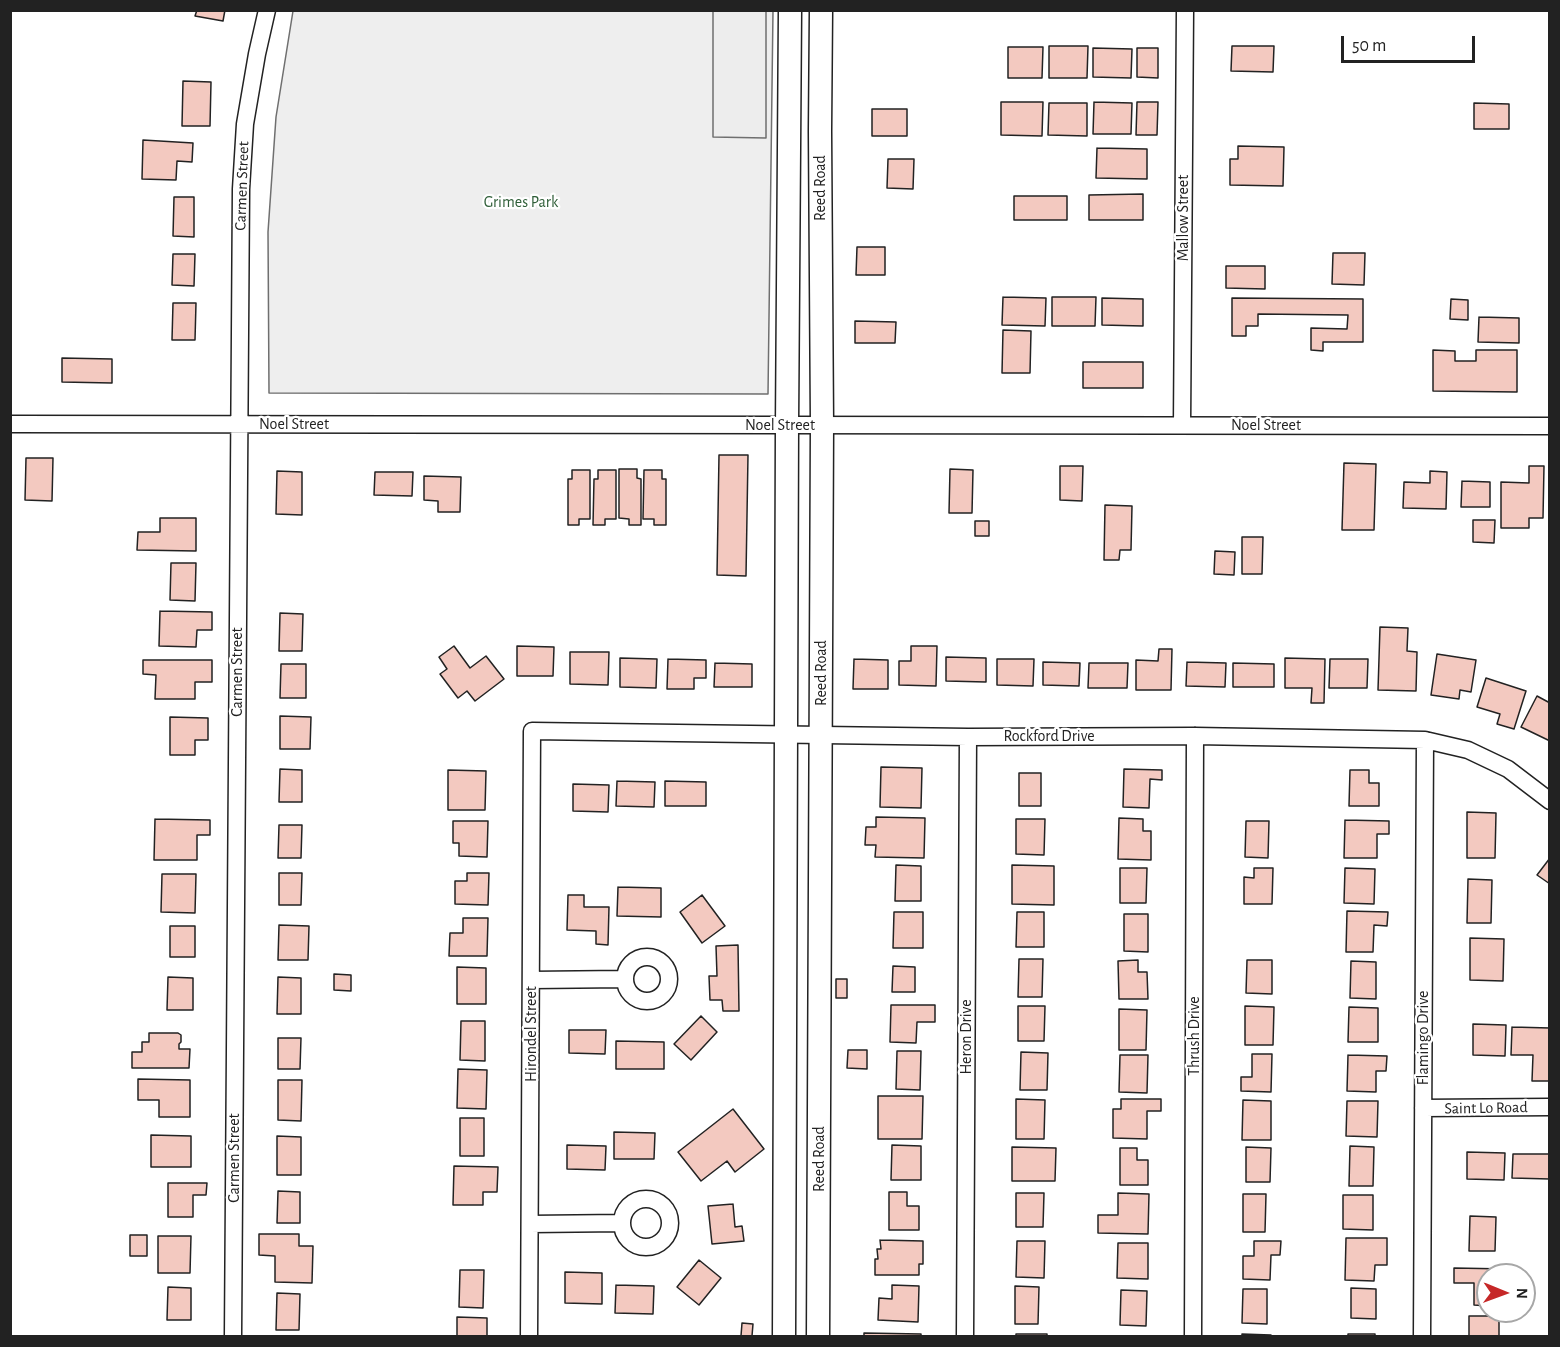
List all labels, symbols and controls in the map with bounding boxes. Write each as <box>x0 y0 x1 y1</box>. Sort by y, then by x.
scale bar <box>1344 24 1478 62</box>
text: 50 m <box>1352 37 1386 55</box>
street label: Carmen Street <box>231 141 253 231</box>
street label: Reed Road <box>810 155 830 221</box>
street label: Mallow Street <box>1173 175 1193 261</box>
park label: Grimes Park <box>484 192 558 212</box>
street label: Noel Street <box>259 414 329 434</box>
street label: Noel Street <box>745 415 815 435</box>
street label: Noel Street <box>1231 415 1301 435</box>
street label: Carmen Street <box>227 627 247 717</box>
street label: Reed Road <box>811 640 831 706</box>
street label: Rockford Drive <box>1003 726 1095 746</box>
street label: Hirondel Street <box>521 986 541 1082</box>
street label: Flamingo Drive <box>1413 991 1433 1085</box>
street label: Thrush Drive <box>1184 996 1204 1076</box>
street label: Heron Drive <box>956 999 976 1075</box>
street label: Saint Lo Road <box>1444 1098 1528 1118</box>
street label: Carmen Street <box>224 1113 244 1203</box>
street label: Reed Road <box>809 1126 829 1192</box>
north arrow <box>1476 1263 1536 1323</box>
text: N <box>1514 1288 1530 1299</box>

